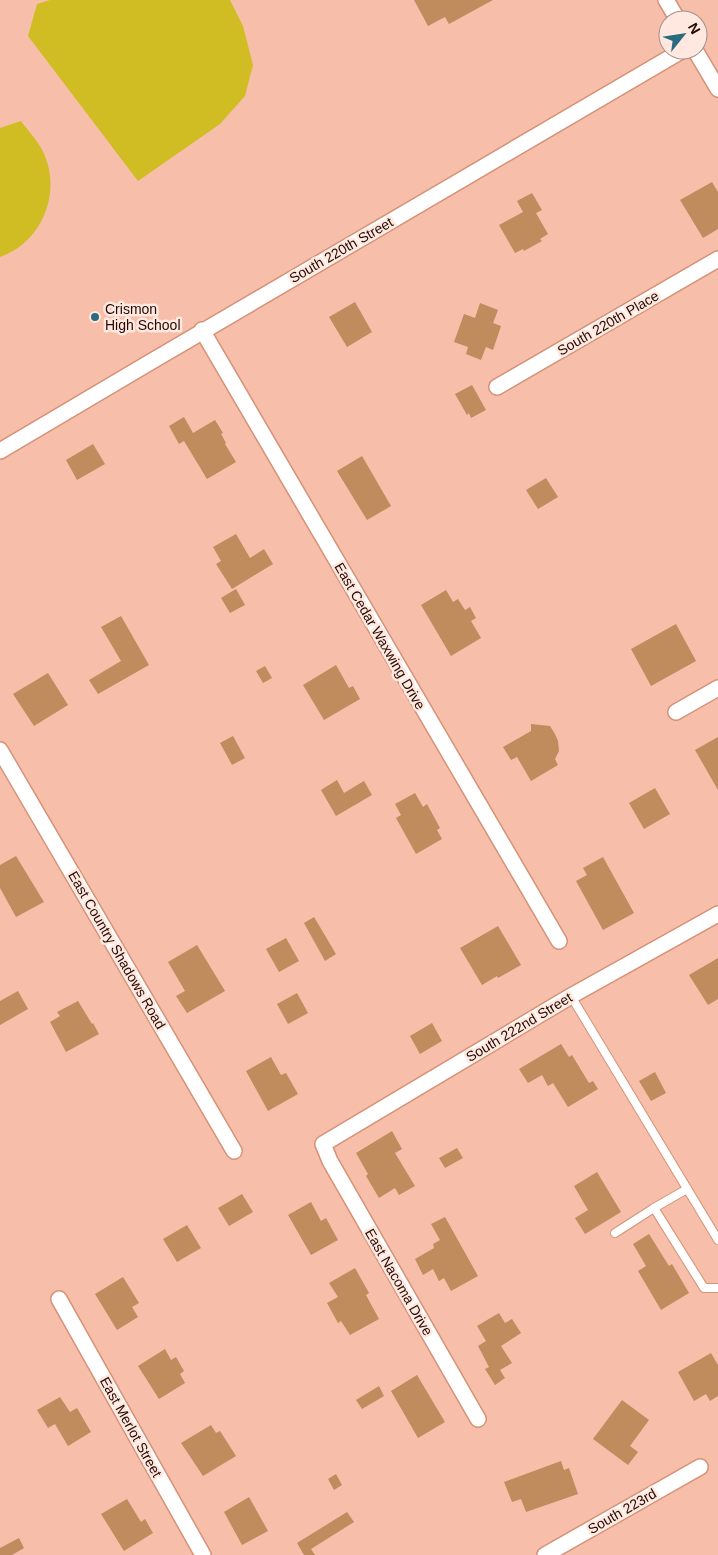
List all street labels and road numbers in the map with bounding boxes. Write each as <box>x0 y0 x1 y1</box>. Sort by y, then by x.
street label: South 220th Street <box>286 214 396 286</box>
street label: South 220th Place <box>554 287 662 359</box>
street label: East Cedar Waxwing Drive <box>331 560 429 712</box>
street label: East Country Shadows Road <box>65 868 169 1032</box>
street label: South 222nd Street <box>463 989 575 1065</box>
street label: East Nacoma Drive <box>362 1226 436 1338</box>
street label: East Merlot Street <box>97 1374 165 1480</box>
street label: South 223rd <box>585 1485 659 1537</box>

